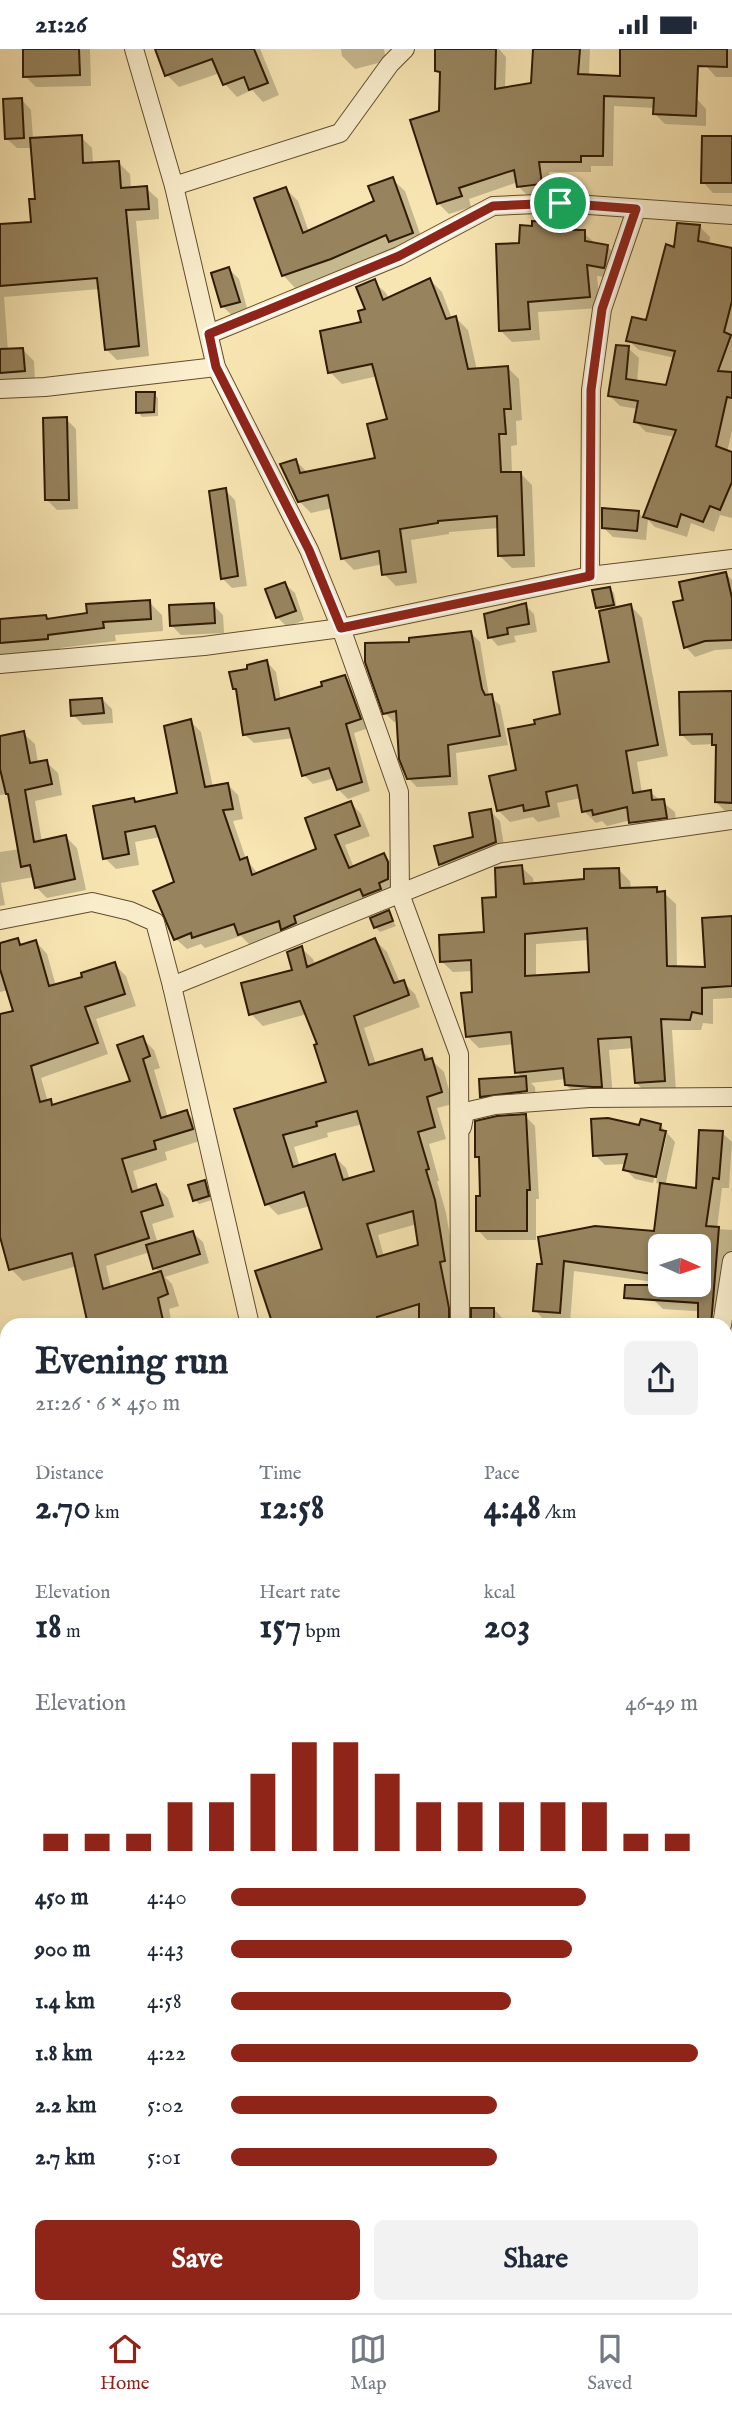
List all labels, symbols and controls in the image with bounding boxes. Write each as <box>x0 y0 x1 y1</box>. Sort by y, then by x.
text: 21:26 <box>35 8 87 41</box>
pin <box>530 173 590 233</box>
icon: arrive <box>541 184 579 222</box>
north arrow <box>648 1234 710 1297</box>
map controls <box>648 1234 711 1297</box>
text: Evening run <box>35 1339 229 1387</box>
button: share <box>624 1341 698 1415</box>
text: 21:26 · 6 × 450 m <box>35 1389 180 1418</box>
text: Distance <box>35 1462 104 1486</box>
text: Time <box>259 1462 302 1486</box>
text: Pace <box>484 1462 520 1486</box>
text: 2.70 <box>35 1486 91 1531</box>
text: 12:58 <box>259 1486 324 1531</box>
text: 4:48 <box>484 1486 541 1531</box>
text: km <box>91 1501 120 1525</box>
text: /km <box>541 1501 576 1525</box>
text: Elevation <box>35 1581 110 1605</box>
text: Heart rate <box>259 1581 340 1605</box>
text: kcal <box>484 1581 515 1605</box>
text: 18 <box>35 1605 62 1650</box>
text: 157 <box>259 1605 301 1650</box>
text: 203 <box>484 1605 530 1650</box>
text: m <box>62 1620 81 1644</box>
text: bpm <box>301 1620 341 1644</box>
text: Elevation <box>35 1689 126 1718</box>
text: 46–49 m <box>625 1689 698 1718</box>
text: 450 m <box>35 1883 89 1912</box>
text: 4:40 <box>147 1883 187 1912</box>
text: 900 m <box>35 1935 90 1964</box>
text: 4:43 <box>147 1935 184 1964</box>
text: 1.4 km <box>35 1987 95 2016</box>
text: 4:58 <box>147 1987 182 2016</box>
text: 1.8 km <box>35 2039 93 2068</box>
text: 4:22 <box>147 2039 186 2068</box>
text: 2.2 km <box>35 2091 97 2120</box>
text: 5:02 <box>147 2091 184 2120</box>
text: 2.7 km <box>35 2143 95 2172</box>
text: 5:01 <box>147 2143 181 2172</box>
button: Save <box>35 2220 360 2300</box>
button: Share <box>374 2220 698 2300</box>
tab: Home <box>100 2330 150 2396</box>
tab: Map <box>349 2330 387 2396</box>
tab: Saved <box>587 2330 632 2396</box>

